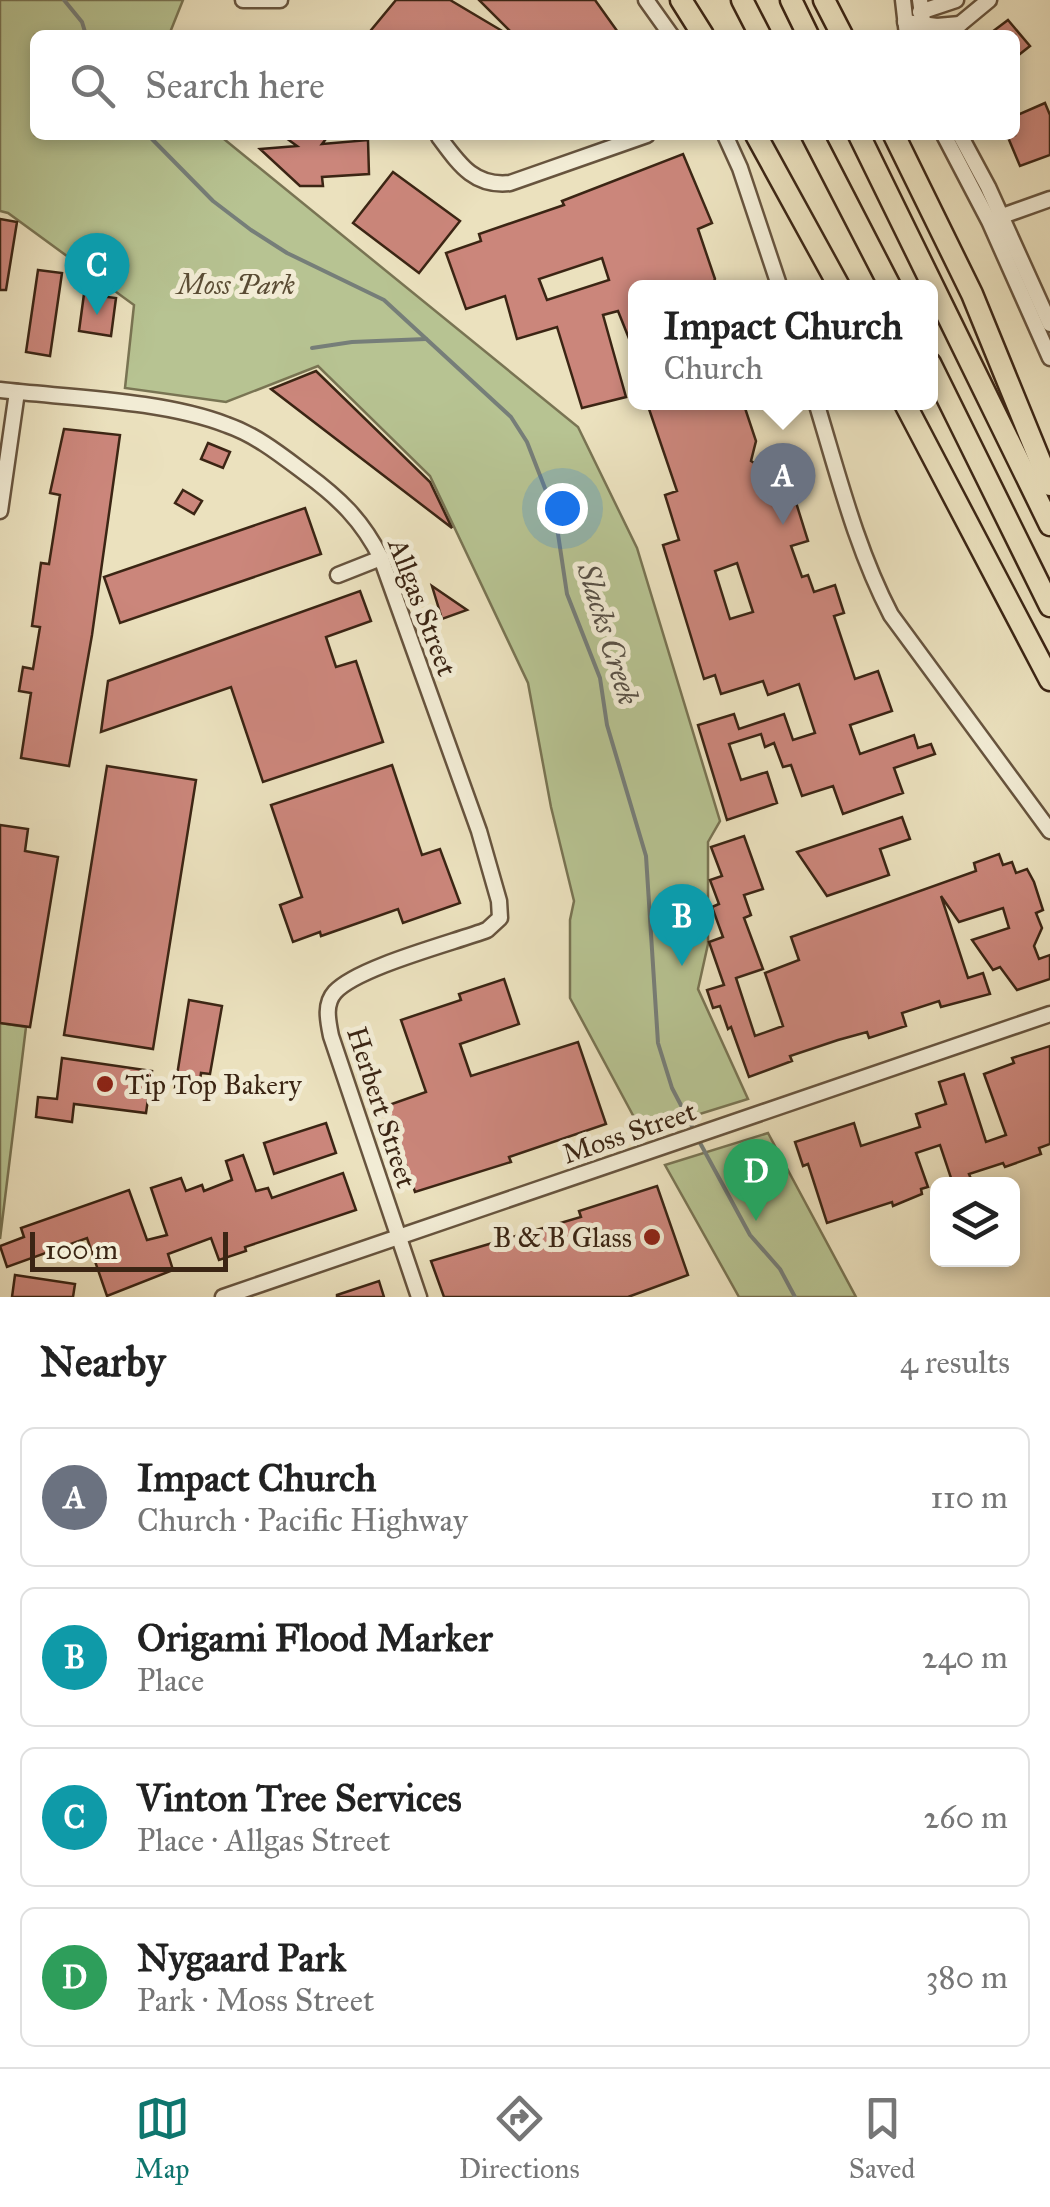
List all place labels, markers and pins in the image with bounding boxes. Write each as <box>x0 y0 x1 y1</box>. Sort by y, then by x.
pin: C <box>64 232 130 315</box>
pin: A <box>750 442 816 525</box>
pin: B <box>650 884 714 966</box>
place label: Tip Top Bakery <box>125 1067 302 1102</box>
marker: Tip Top Bakery <box>94 1073 116 1095</box>
pin: D <box>724 1138 788 1221</box>
place label: B & B Glass <box>493 1220 632 1255</box>
marker: B & B Glass <box>641 1226 663 1248</box>

